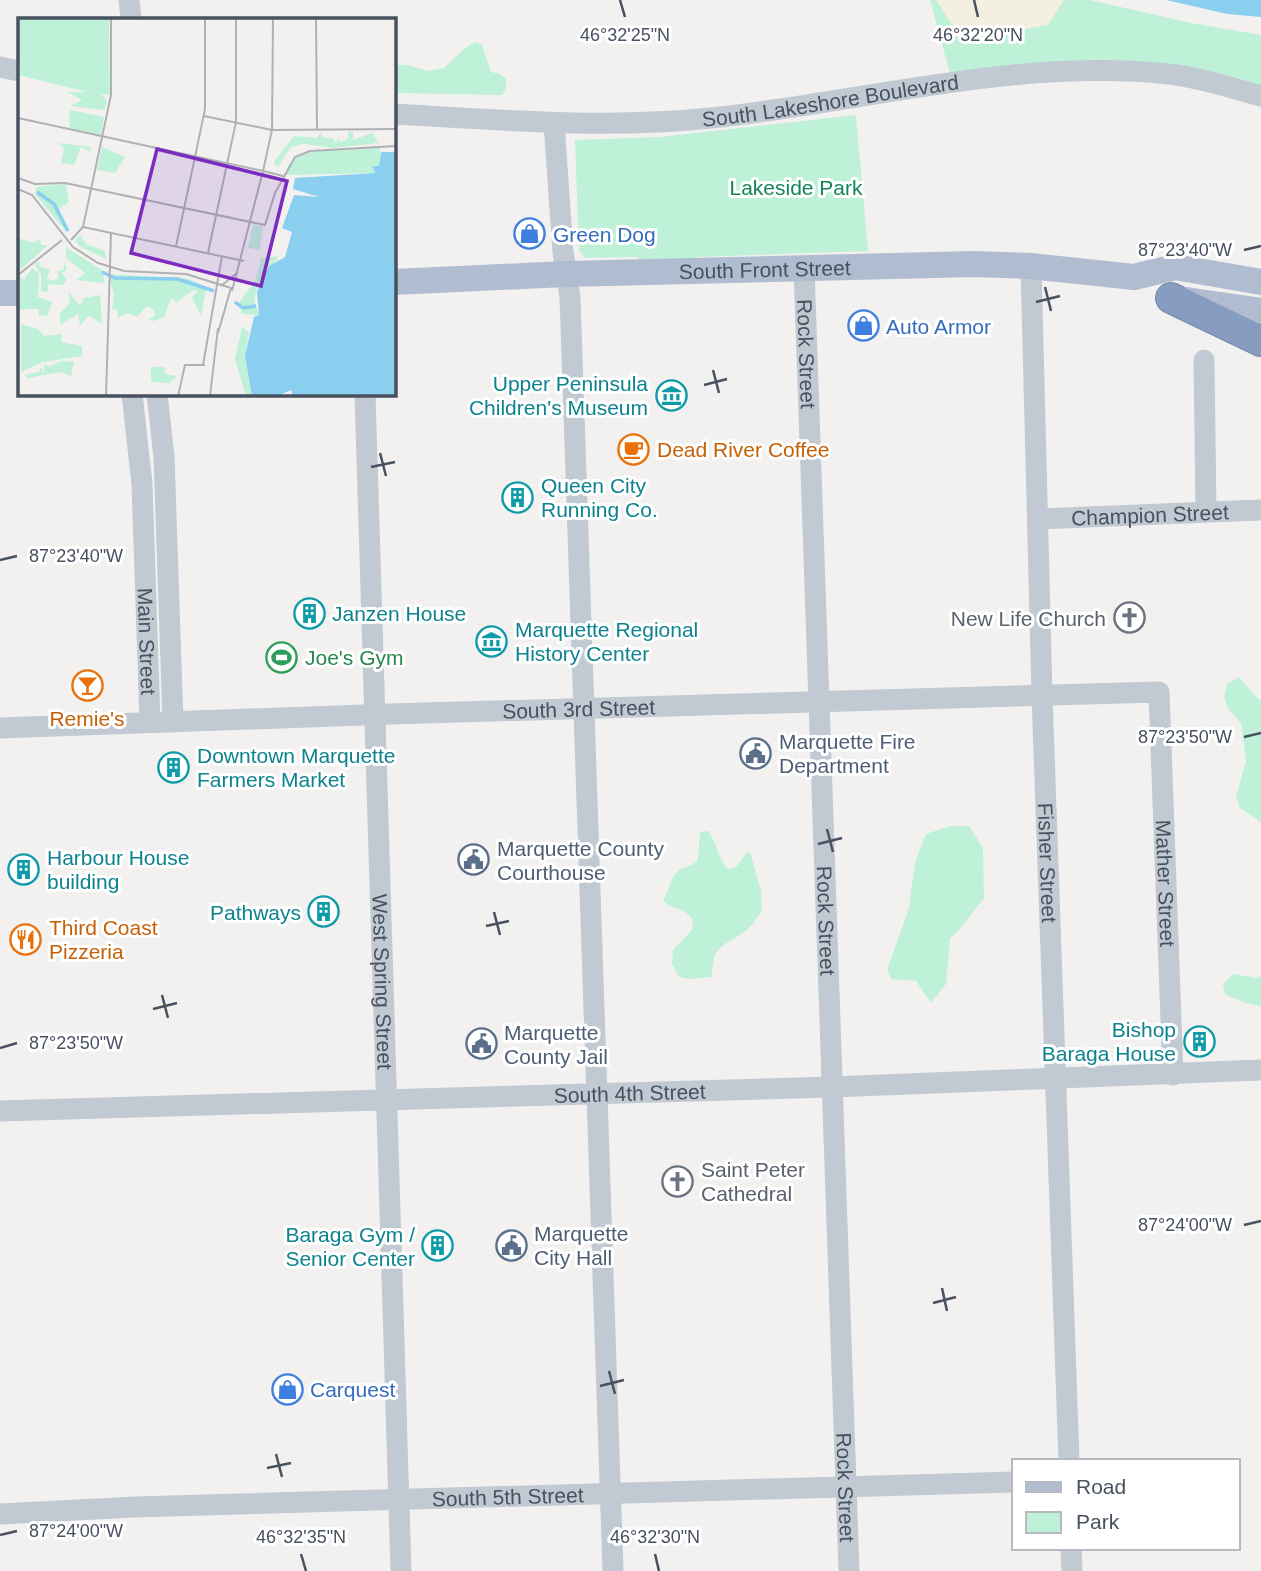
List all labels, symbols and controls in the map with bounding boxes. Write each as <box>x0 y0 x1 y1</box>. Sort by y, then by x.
inset map <box>18 18 396 396</box>
text: 46°32'25"N <box>580 25 670 45</box>
text: 46°32'20"N <box>933 25 1023 45</box>
street label: South Lakeshore Boulevard <box>701 70 960 130</box>
park label: Lakeside Park <box>729 176 863 199</box>
shop icon: Green Dog <box>513 217 547 251</box>
place label: Green Dog <box>553 223 656 246</box>
text: 87°23'40"W <box>1138 240 1232 260</box>
street label: South Front Street <box>679 256 851 283</box>
street label: Rock Street <box>794 299 820 409</box>
shop icon: Auto Armor <box>846 309 880 343</box>
place label: Auto Armor <box>886 315 991 338</box>
place label: Upper Peninsula Children's Museum <box>469 372 648 419</box>
museum icon: Upper Peninsula Children's Museum <box>654 378 688 412</box>
cafe icon: Dead River Coffee <box>617 432 651 466</box>
place label: Dead River Coffee <box>657 438 829 461</box>
place label: Queen City Running Co. <box>541 474 658 521</box>
building icon: Queen City Running Co. <box>501 480 535 514</box>
street label: Champion Street <box>1071 500 1229 529</box>
text: 87°23'40"W <box>29 546 123 566</box>
street label: Main Street <box>134 587 161 696</box>
building icon: Janzen House <box>292 596 326 630</box>
church icon: New Life Church <box>1112 601 1146 635</box>
place label: Janzen House <box>332 602 466 625</box>
place label: New Life Church <box>951 607 1106 630</box>
place label: Marquette Regional History Center <box>515 618 698 665</box>
museum icon: Marquette Regional History Center <box>475 624 509 658</box>
sports icon: Joe's Gym <box>265 640 299 674</box>
place label: Joe's Gym <box>305 646 404 669</box>
bar icon: Remie's <box>70 669 104 703</box>
street label: South 3rd Street <box>502 695 656 722</box>
place label: Remie's <box>49 707 125 730</box>
text: 87°23'50"W <box>1138 727 1232 747</box>
place label: Marquette Fire Department <box>779 730 916 777</box>
public building icon: Marquette Fire Department <box>739 736 773 770</box>
place label: Downtown Marquette Farmers Market <box>197 744 395 791</box>
building icon: Downtown Marquette Farmers Market <box>157 750 191 784</box>
street label: Fisher Street <box>1034 802 1062 923</box>
street label: Mather Street <box>1152 819 1180 948</box>
place label: Marquette County Courthouse <box>497 837 664 884</box>
public building icon: Marquette County Courthouse <box>457 843 491 877</box>
place label: Harbour House building <box>47 846 189 893</box>
building icon: Harbour House building <box>7 852 41 886</box>
street label: Rock Street <box>813 865 840 976</box>
street label: West Spring Street <box>369 893 397 1070</box>
building icon: Pathways <box>307 895 341 929</box>
place label: Pathways <box>210 901 301 924</box>
place label: Third Coast Pizzeria <box>49 916 158 963</box>
restaurant icon: Third Coast Pizzeria <box>9 922 43 956</box>
place label: Bishop Baraga House <box>1042 1018 1176 1065</box>
place label: Marquette County Jail <box>504 1021 608 1068</box>
building icon: Bishop Baraga House <box>1182 1024 1216 1058</box>
public building icon: Marquette County Jail <box>464 1027 498 1061</box>
text: 87°23'50"W <box>29 1033 123 1053</box>
street label: South 4th Street <box>553 1079 706 1107</box>
place label: Saint Peter Cathedral <box>701 1158 805 1205</box>
church icon: Saint Peter Cathedral <box>661 1164 695 1198</box>
text: 87°24'00"W <box>1138 1215 1232 1235</box>
place label: Marquette City Hall <box>534 1222 629 1269</box>
place label: Baraga Gym / Senior Center <box>285 1223 415 1270</box>
public building icon: Marquette City Hall <box>494 1228 528 1262</box>
building icon: Baraga Gym / Senior Center <box>421 1229 455 1263</box>
shop icon: Carquest <box>270 1372 304 1406</box>
place label: Carquest <box>310 1378 395 1401</box>
street label: Rock Street <box>833 1432 860 1543</box>
legend <box>1012 1459 1240 1550</box>
text: Road <box>1076 1475 1126 1498</box>
street label: South 5th Street <box>431 1483 584 1510</box>
text: Park <box>1076 1510 1120 1533</box>
text: 87°24'00"W <box>29 1521 123 1541</box>
text: 46°32'35"N <box>256 1527 346 1547</box>
text: 46°32'30"N <box>610 1527 700 1547</box>

